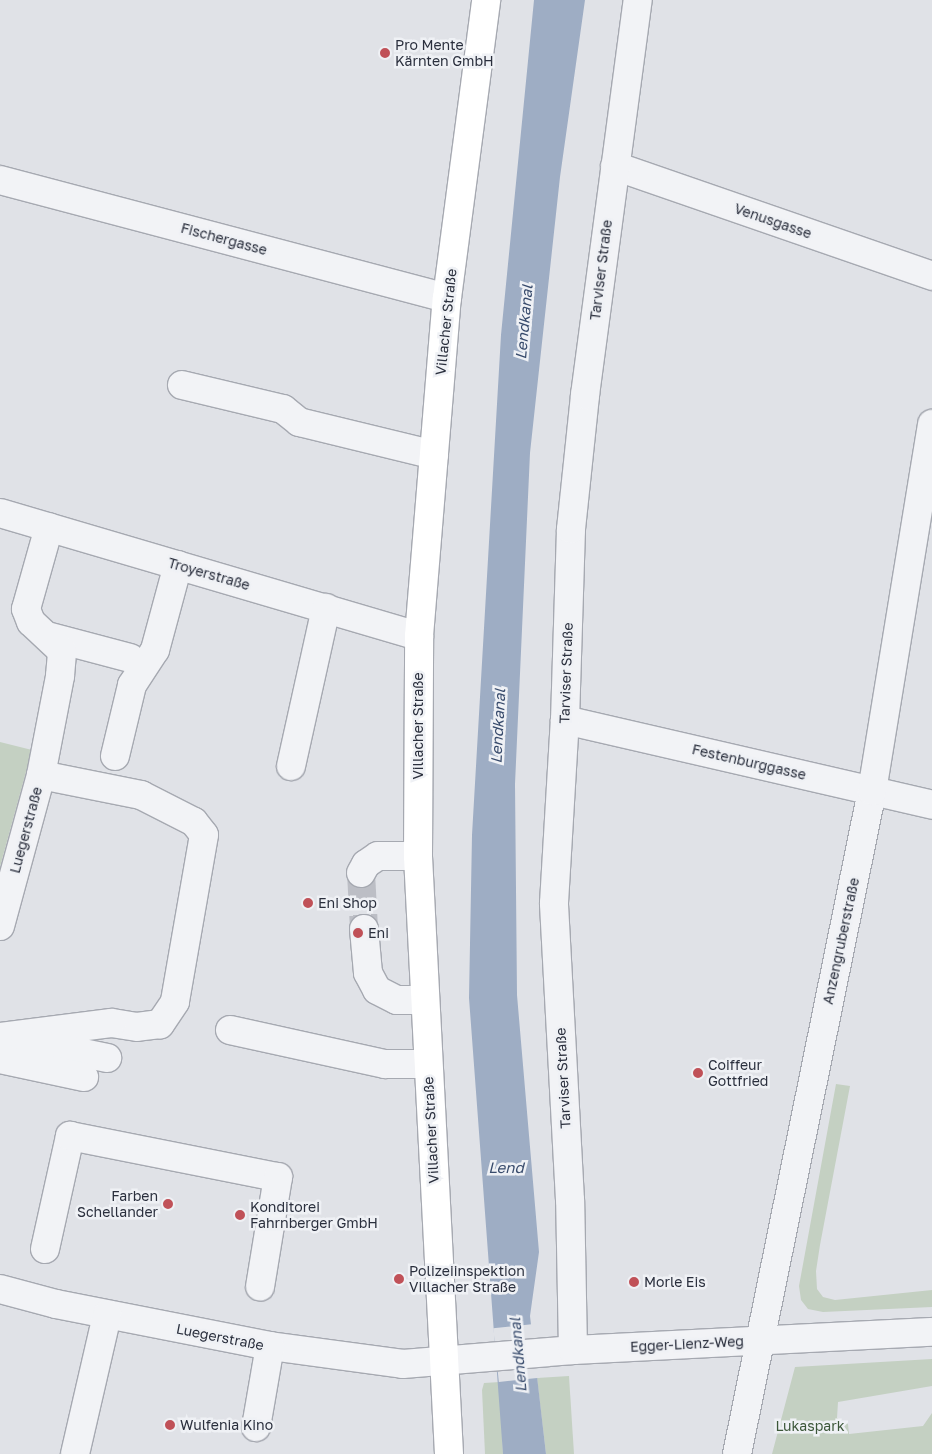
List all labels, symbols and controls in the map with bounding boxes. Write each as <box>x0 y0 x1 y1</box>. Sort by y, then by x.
place label: Pro Mente Kärnten GmbH <box>395 37 494 70</box>
marker: Pro Mente Kärnten GmbH <box>379 47 391 59</box>
street label: Venusgasse <box>732 200 814 242</box>
street label: Fischergasse <box>179 219 269 259</box>
street label: Tarviser Straße <box>587 219 615 321</box>
street label: Villacher Straße <box>432 268 460 376</box>
water label: Lendkanal <box>512 284 536 360</box>
street label: Troyerstraße <box>166 554 252 594</box>
street label: Tarviser Straße <box>556 622 576 724</box>
street label: Villacher Straße <box>410 672 426 780</box>
water label: Lendkanal <box>487 688 509 764</box>
street label: Festenburggasse <box>690 741 808 783</box>
street label: Luegerstraße <box>6 785 46 875</box>
street label: Anzengruberstraße <box>819 876 863 1006</box>
place label: Eni Shop <box>318 895 377 911</box>
marker: Eni Shop <box>302 897 314 909</box>
place label: Eni <box>368 925 389 941</box>
marker: Eni <box>352 927 364 939</box>
street label: Tarviser Straße <box>552 1027 574 1129</box>
place label: Coiffeur Gottfried <box>708 1057 768 1090</box>
marker: Coiffeur Gottfried <box>692 1067 704 1079</box>
street label: Villacher Straße <box>420 1076 442 1184</box>
water label: Lend <box>488 1159 524 1177</box>
place label: Farben Schellander <box>77 1188 158 1220</box>
marker: Farben Schellander <box>162 1198 174 1210</box>
place label: Konditorei Fahrnberger GmbH <box>250 1199 378 1232</box>
marker: Konditorei Fahrnberger GmbH <box>234 1209 246 1221</box>
place label: Polizeiinspektion Villacher Straße <box>409 1263 525 1295</box>
marker: Polizeiinspektion Villacher Straße <box>393 1273 405 1285</box>
place label: Morle Eis <box>644 1274 706 1290</box>
marker: Morle Eis <box>628 1276 640 1288</box>
water label: Lendkanal <box>506 1317 530 1393</box>
street label: Luegerstraße <box>175 1320 265 1354</box>
street label: Egger-Lienz-Weg <box>630 1333 744 1355</box>
place label: Wulfenia Kino <box>180 1417 273 1433</box>
park label: Lukaspark <box>775 1418 845 1434</box>
marker: Wulfenia Kino <box>164 1419 176 1431</box>

